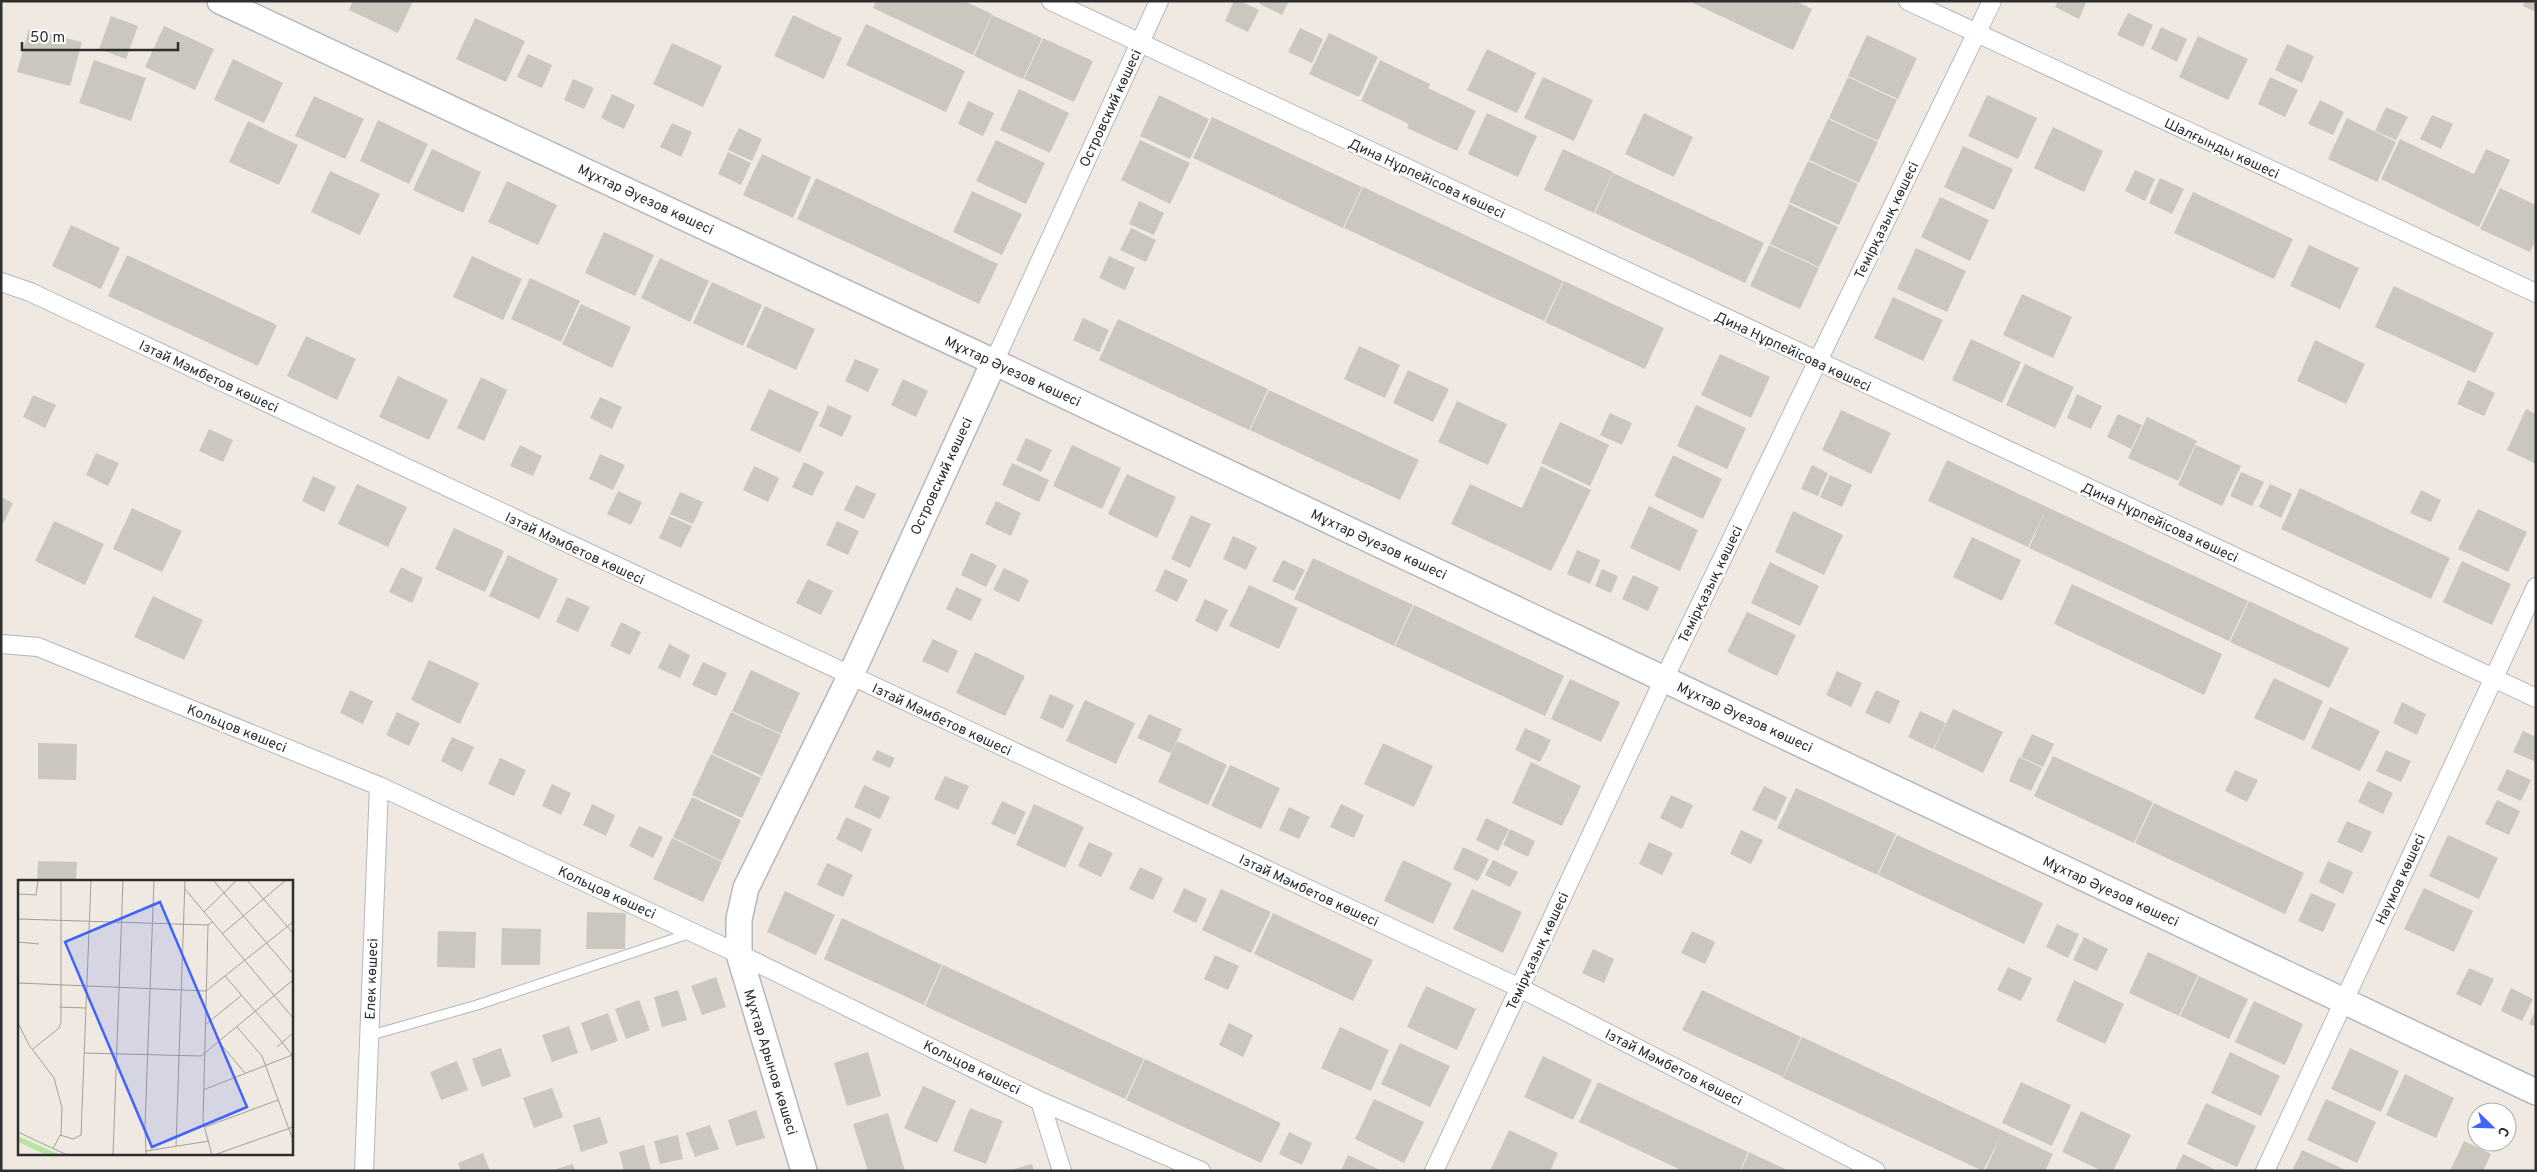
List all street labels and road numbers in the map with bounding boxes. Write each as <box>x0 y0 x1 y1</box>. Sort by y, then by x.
street label: Островский көшесі <box>1077 47 1146 170</box>
street label: Шалғынды көшесі <box>2161 115 2282 183</box>
street label: Дина Нұрпейісова көшесі <box>1345 136 1507 223</box>
street label: Темірқазық көшесі <box>1852 159 1923 282</box>
street label: Мұхтар Әуезов көшесі <box>575 161 716 239</box>
street label: Дина Нұрпейісова көшесі <box>1711 309 1873 396</box>
street label: Мұхтар Әуезов көшесі <box>942 333 1083 411</box>
street label: Ізтай Мәмбетов көшесі <box>136 338 281 417</box>
street label: Островский көшесі <box>908 415 977 538</box>
street label: Дина Нұрпейісова көшесі <box>2078 480 2240 567</box>
street label: Мұхтар Әуезов көшесі <box>1308 506 1449 584</box>
street label: Ізтай Мәмбетов көшесі <box>502 510 647 589</box>
street label: Темірқазық көшесі <box>1676 523 1747 646</box>
street label: Мұхтар Әуезов көшесі <box>1674 679 1815 757</box>
street label: Ізтай Мәмбетов көшесі <box>869 681 1014 760</box>
street label: Кольцов көшесі <box>184 702 289 757</box>
street label: Наумов көшесі <box>2373 832 2430 928</box>
street label: Ізтай Мәмбетов көшесі <box>1236 852 1381 931</box>
street label: Мұхтар Әуезов көшесі <box>2040 853 2181 931</box>
street label: Кольцов көшесі <box>555 863 658 923</box>
street label: Темірқазық көшесі <box>1504 890 1573 1013</box>
street label: Елек көшесі <box>363 938 382 1020</box>
street label: Мұхтар Арынов көшесі <box>739 987 800 1137</box>
street label: Ізтай Мәмбетов көшесі <box>1602 1026 1745 1110</box>
street label: Кольцов көшесі <box>920 1038 1023 1099</box>

